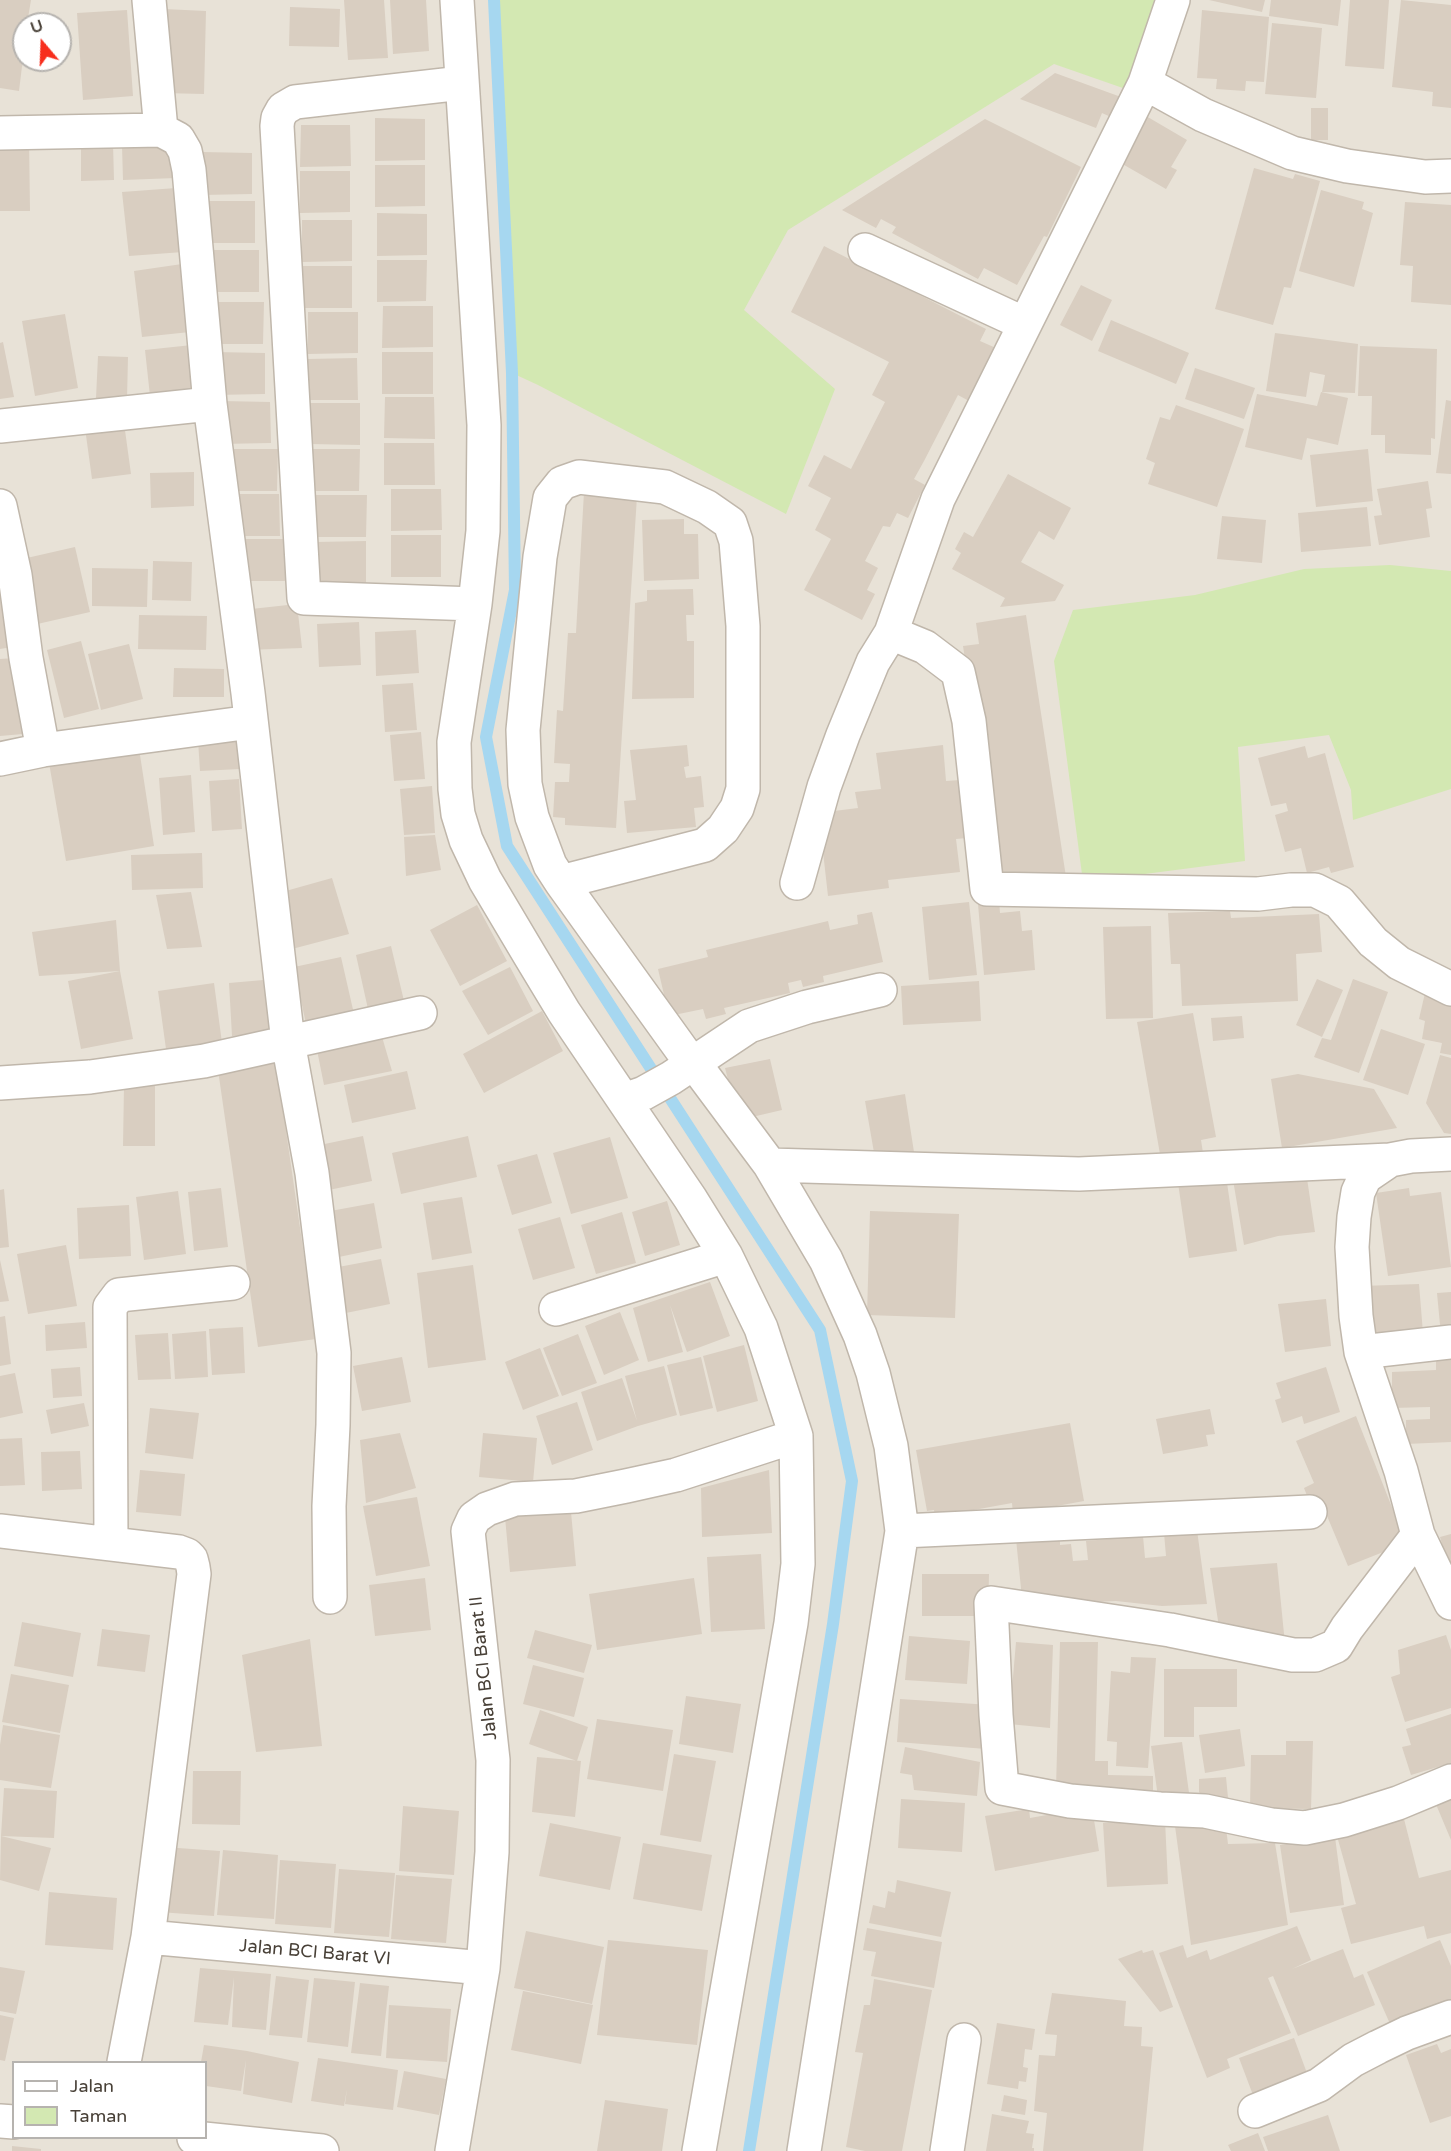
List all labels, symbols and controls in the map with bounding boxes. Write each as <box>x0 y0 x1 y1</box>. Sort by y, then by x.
north arrow <box>12 12 72 72</box>
text: U <box>28 15 46 38</box>
street label: Jalan BCI Barat II <box>466 1595 502 1741</box>
street label: Jalan BCI Barat VI <box>238 1936 392 1970</box>
legend <box>12 2061 207 2139</box>
text: Jalan <box>70 2075 114 2097</box>
text: Taman <box>70 2105 127 2127</box>

